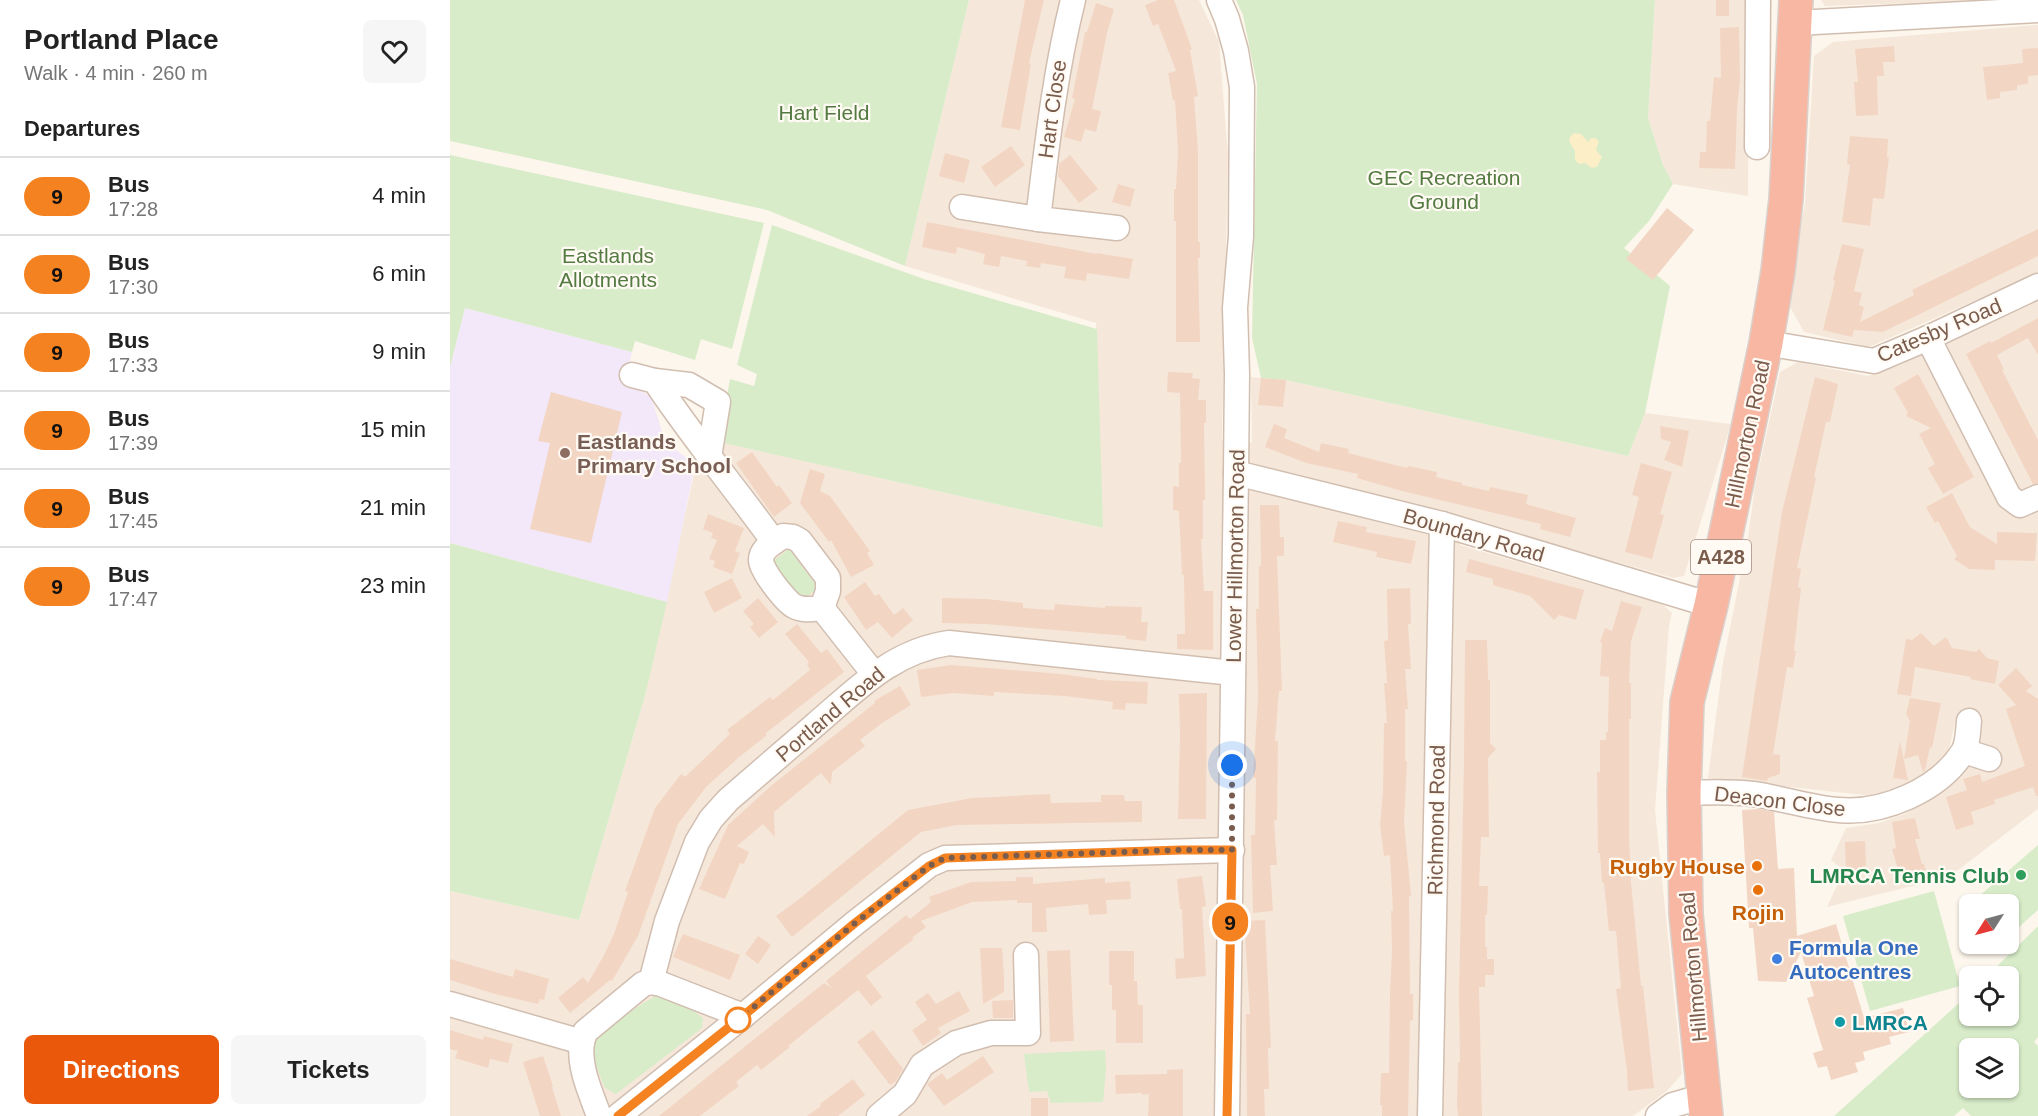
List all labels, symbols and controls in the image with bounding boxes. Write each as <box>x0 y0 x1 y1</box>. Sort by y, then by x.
button: heart <box>363 20 426 83</box>
text: Portland Place <box>24 24 219 55</box>
street label: Hart Close <box>1034 58 1070 160</box>
text: Walk · 4 min · 260 m <box>24 62 208 84</box>
park label: Hart Field <box>778 101 870 124</box>
text: Departures <box>24 116 140 141</box>
park label: GEC Recreation Ground <box>1368 166 1520 213</box>
text: Bus <box>108 172 150 197</box>
text: 4 min <box>372 183 426 208</box>
text: 9 <box>51 185 63 208</box>
text: 17:28 <box>108 198 158 220</box>
park label: Eastlands Allotments <box>559 244 657 291</box>
text: Bus <box>108 250 150 275</box>
text: 6 min <box>372 261 426 286</box>
text: 9 <box>51 263 63 286</box>
text: 17:30 <box>108 276 158 298</box>
street label: Catesby Road <box>1873 293 2005 367</box>
text: Bus <box>108 328 150 353</box>
text: 9 min <box>372 339 426 364</box>
text: 9 <box>51 341 63 364</box>
text: 17:33 <box>108 354 158 376</box>
street label: Hillmorton Road <box>1720 358 1774 510</box>
text: Bus <box>108 406 150 431</box>
text: 15 min <box>360 417 426 442</box>
text: 9 <box>51 419 63 442</box>
place label: Eastlands Primary School <box>577 430 731 477</box>
text: 17:39 <box>108 432 158 454</box>
marker: Eastlands Primary School <box>558 446 572 460</box>
street label: Lower Hillmorton Road <box>1222 449 1248 663</box>
text: Bus <box>108 484 150 509</box>
text: 21 min <box>360 495 426 520</box>
text: 9 <box>51 497 63 520</box>
street label: Boundary Road <box>1401 504 1547 566</box>
text: 17:45 <box>108 510 158 532</box>
road number: A428 <box>1691 540 1751 574</box>
text: Bus <box>108 562 150 587</box>
text: 23 min <box>360 573 426 598</box>
text: 9 <box>51 575 63 598</box>
text: 17:47 <box>108 588 158 610</box>
street label: Portland Road <box>771 662 889 766</box>
street label: Richmond Road <box>1423 745 1449 895</box>
your location <box>1217 750 1247 780</box>
street label: Deacon Close <box>1713 782 1847 820</box>
place label: Rugby House <box>1610 855 1745 878</box>
marker: Rugby House <box>1750 859 1764 873</box>
place label: LMRCA Tennis Club <box>1810 864 2009 887</box>
marker: LMRCA Tennis Club <box>2014 868 2028 882</box>
marker: Rojin <box>1751 883 1765 897</box>
street label: Hillmorton Road <box>1675 891 1711 1043</box>
north arrow <box>1959 894 2019 954</box>
map controls <box>1959 894 2019 1098</box>
place label: Rojin <box>1732 901 1784 924</box>
line badge: 9 <box>1210 902 1250 942</box>
text: 9 <box>1224 911 1236 934</box>
place label: Formula One Autocentres <box>1789 936 1919 983</box>
marker: Formula One Autocentres <box>1770 952 1784 966</box>
button: locate <box>1959 966 2019 1026</box>
unlabelled marker <box>725 1007 751 1033</box>
place label: LMRCA <box>1852 1011 1928 1034</box>
marker: LMRCA <box>1833 1015 1847 1029</box>
button: Directions <box>24 1035 219 1104</box>
button: Tickets <box>231 1035 426 1104</box>
button: layers <box>1959 1038 2019 1098</box>

